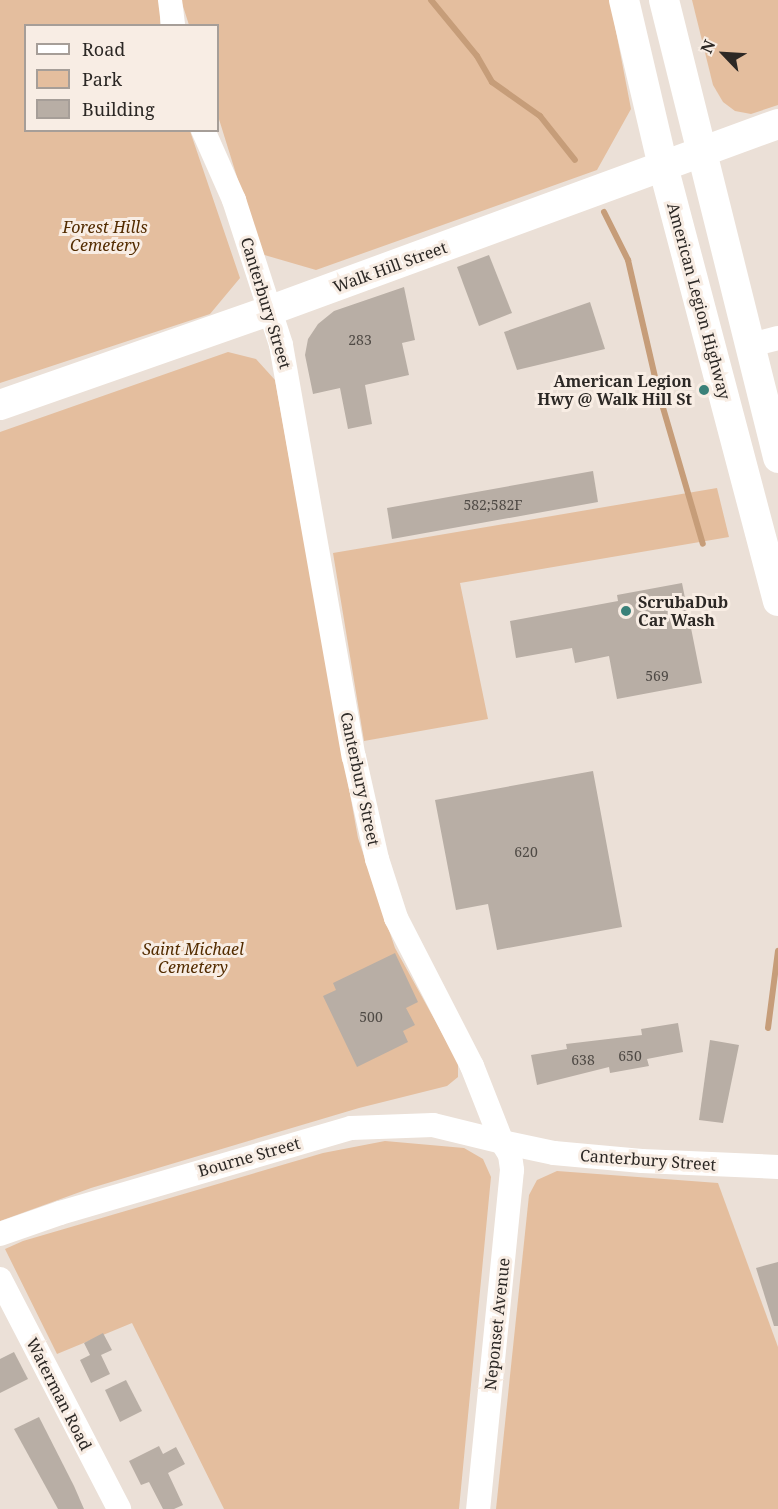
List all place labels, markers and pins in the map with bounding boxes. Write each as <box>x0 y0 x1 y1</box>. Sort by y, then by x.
place label: American Legion Hwy @ Walk Hill St <box>537 371 692 409</box>
marker: American Legion Hwy @ Walk Hill St <box>697 383 711 397</box>
place label: ScrubaDub Car Wash <box>638 592 728 630</box>
marker: ScrubaDub Car Wash <box>619 604 633 618</box>

